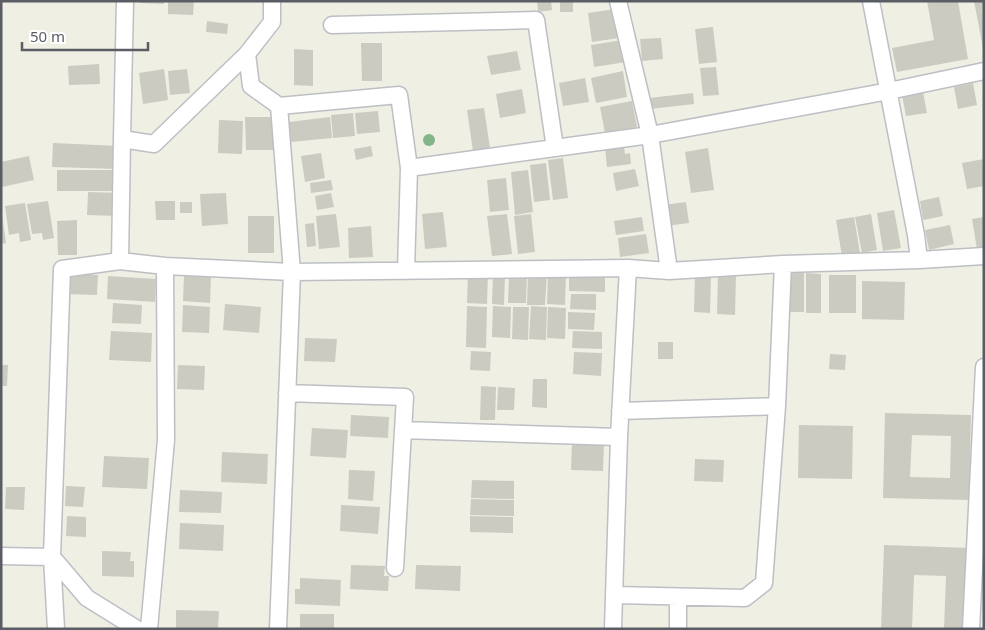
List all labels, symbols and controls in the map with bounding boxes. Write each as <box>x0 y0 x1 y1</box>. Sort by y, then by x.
scale bar <box>22 20 149 52</box>
text: 50 m <box>30 26 65 46</box>

